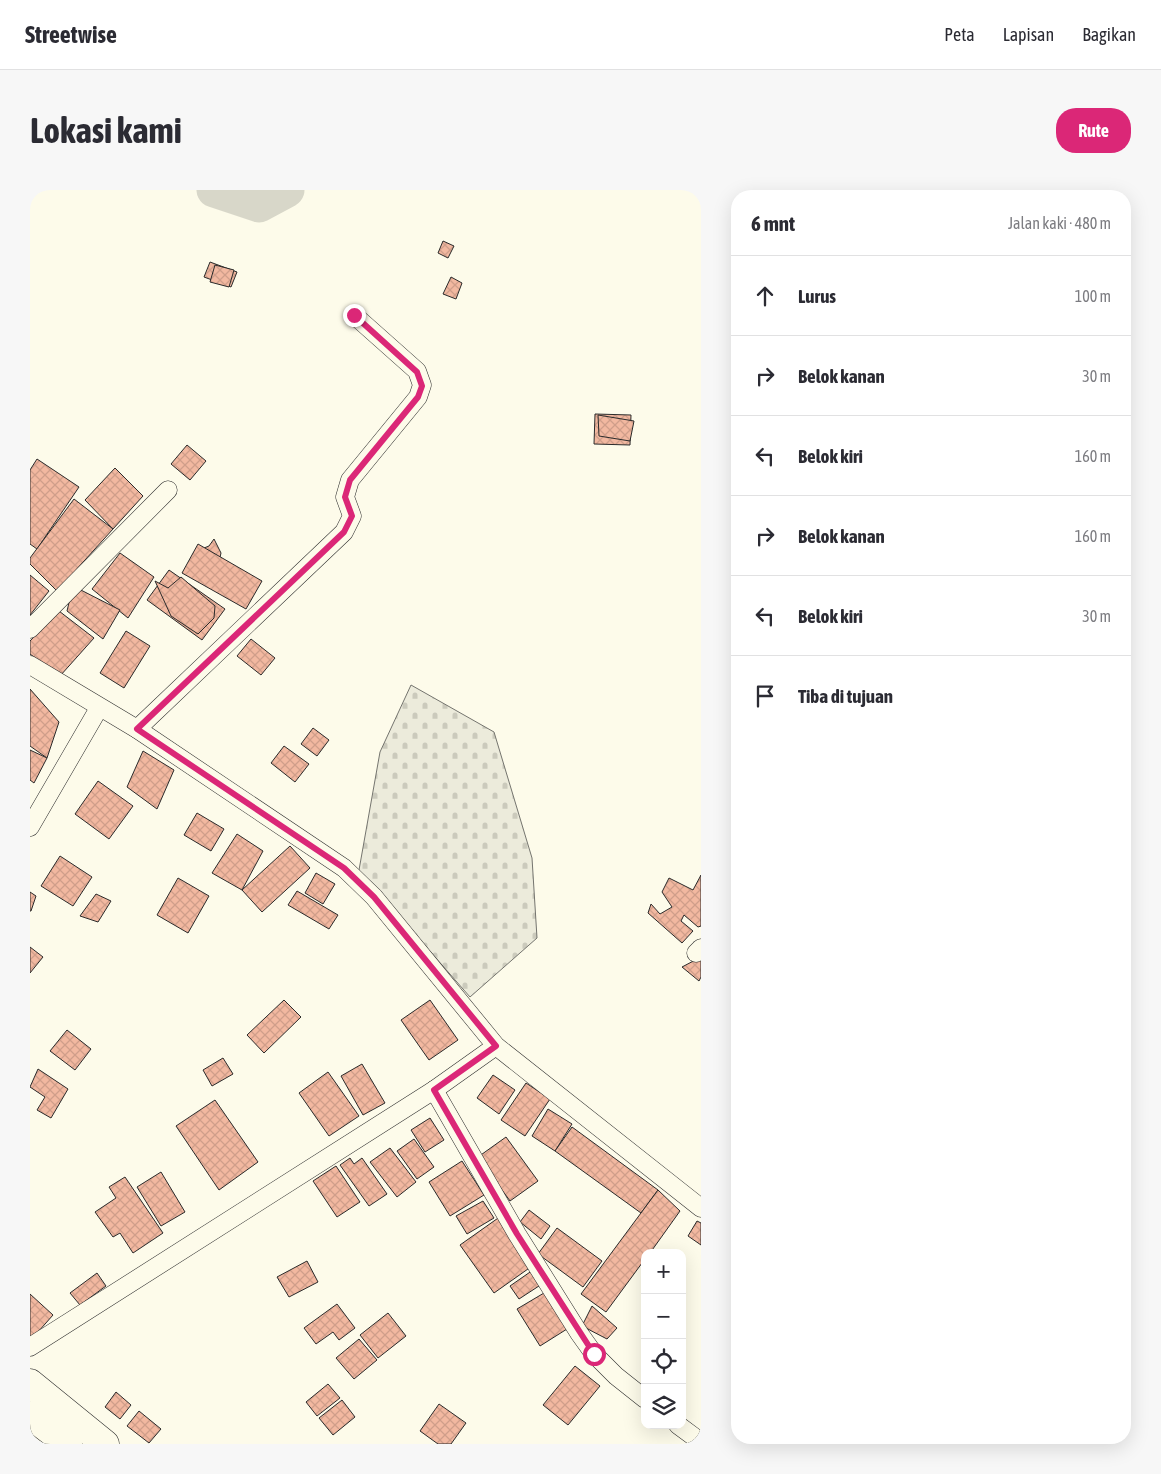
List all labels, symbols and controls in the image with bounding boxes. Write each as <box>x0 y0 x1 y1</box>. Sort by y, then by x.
text: Streetwise <box>25 21 117 48</box>
text: Peta <box>944 24 975 45</box>
text: Lapisan <box>1003 24 1054 45</box>
text: Bagikan <box>1082 24 1136 45</box>
button: Rute <box>1056 108 1131 153</box>
text: Lokasi kami <box>30 110 182 150</box>
text: 6 mnt <box>751 211 795 235</box>
text: Jalan kaki · 480 m <box>1008 214 1111 232</box>
icon: ahead <box>751 282 779 310</box>
text: Lurus <box>798 285 836 307</box>
text: 100 m <box>1075 287 1111 305</box>
route end <box>343 304 366 327</box>
icon: right <box>751 362 779 390</box>
text: Belok kanan <box>798 365 885 387</box>
text: 30 m <box>1082 367 1111 385</box>
icon: left <box>751 442 779 470</box>
text: Belok kiri <box>798 445 863 467</box>
text: 160 m <box>1075 447 1111 465</box>
icon: right <box>751 522 779 550</box>
text: Belok kanan <box>798 525 885 547</box>
text: 160 m <box>1075 527 1111 545</box>
icon: left <box>751 602 779 630</box>
text: Belok kiri <box>798 605 863 627</box>
text: 30 m <box>1082 607 1111 625</box>
icon: arrive <box>751 682 779 710</box>
text: Tiba di tujuan <box>798 685 893 707</box>
map controls <box>641 1249 686 1429</box>
button: + <box>641 1249 686 1294</box>
button: − <box>641 1294 686 1339</box>
button: locate <box>641 1339 686 1384</box>
route start <box>583 1343 606 1366</box>
button: layers <box>641 1384 686 1429</box>

